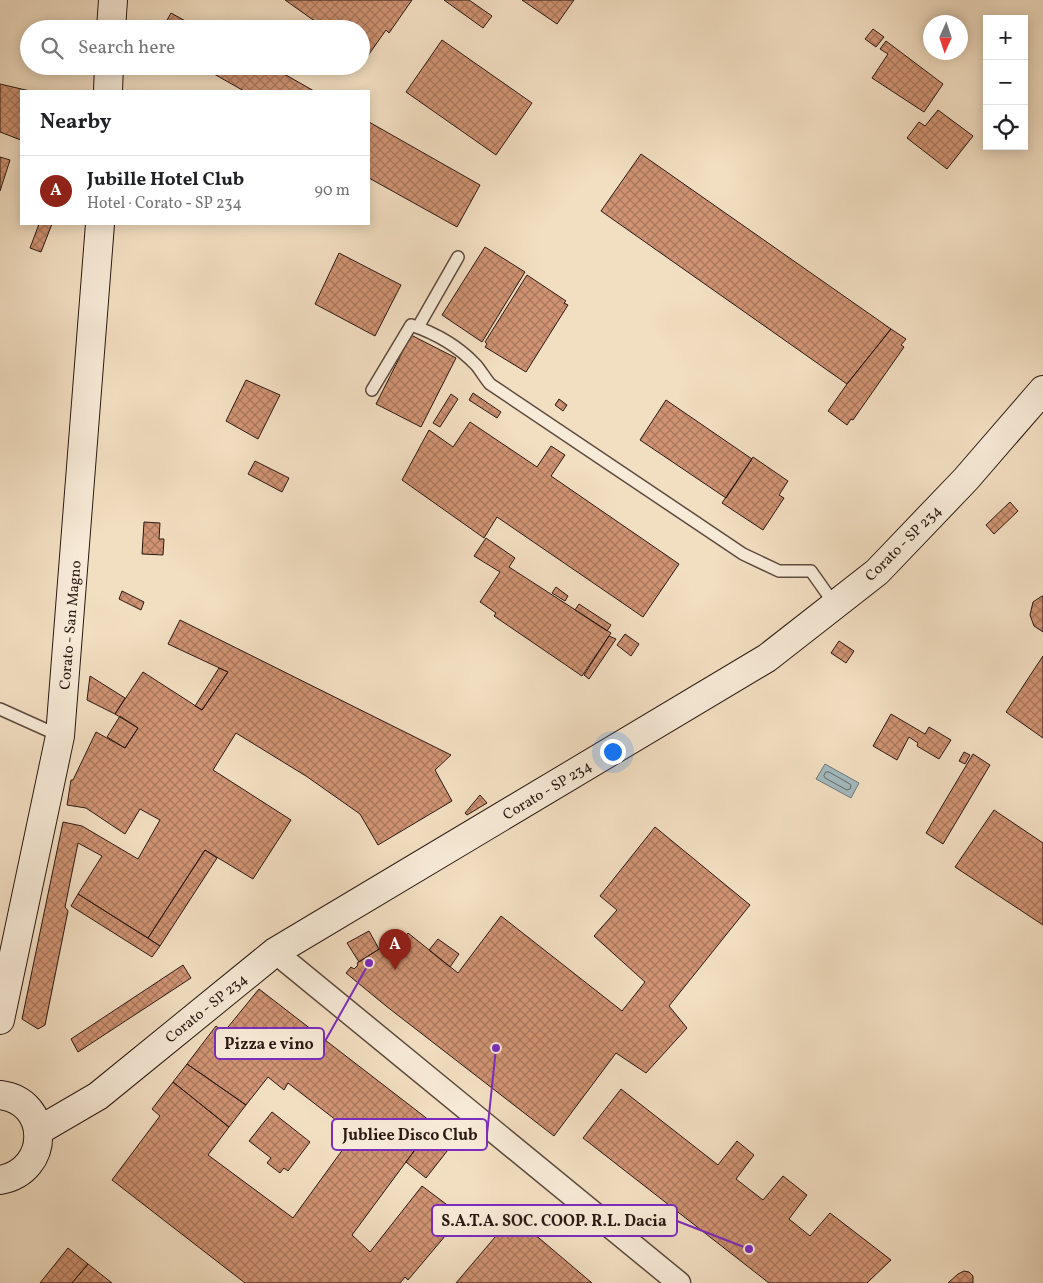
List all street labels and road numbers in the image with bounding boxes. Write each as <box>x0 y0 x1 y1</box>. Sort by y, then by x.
street label: Corato - SP 234 <box>861 501 947 587</box>
street label: Corato - San Magno <box>55 560 88 691</box>
street label: Corato - SP 234 <box>499 756 596 826</box>
street label: Corato - SP 234 <box>161 969 253 1049</box>

